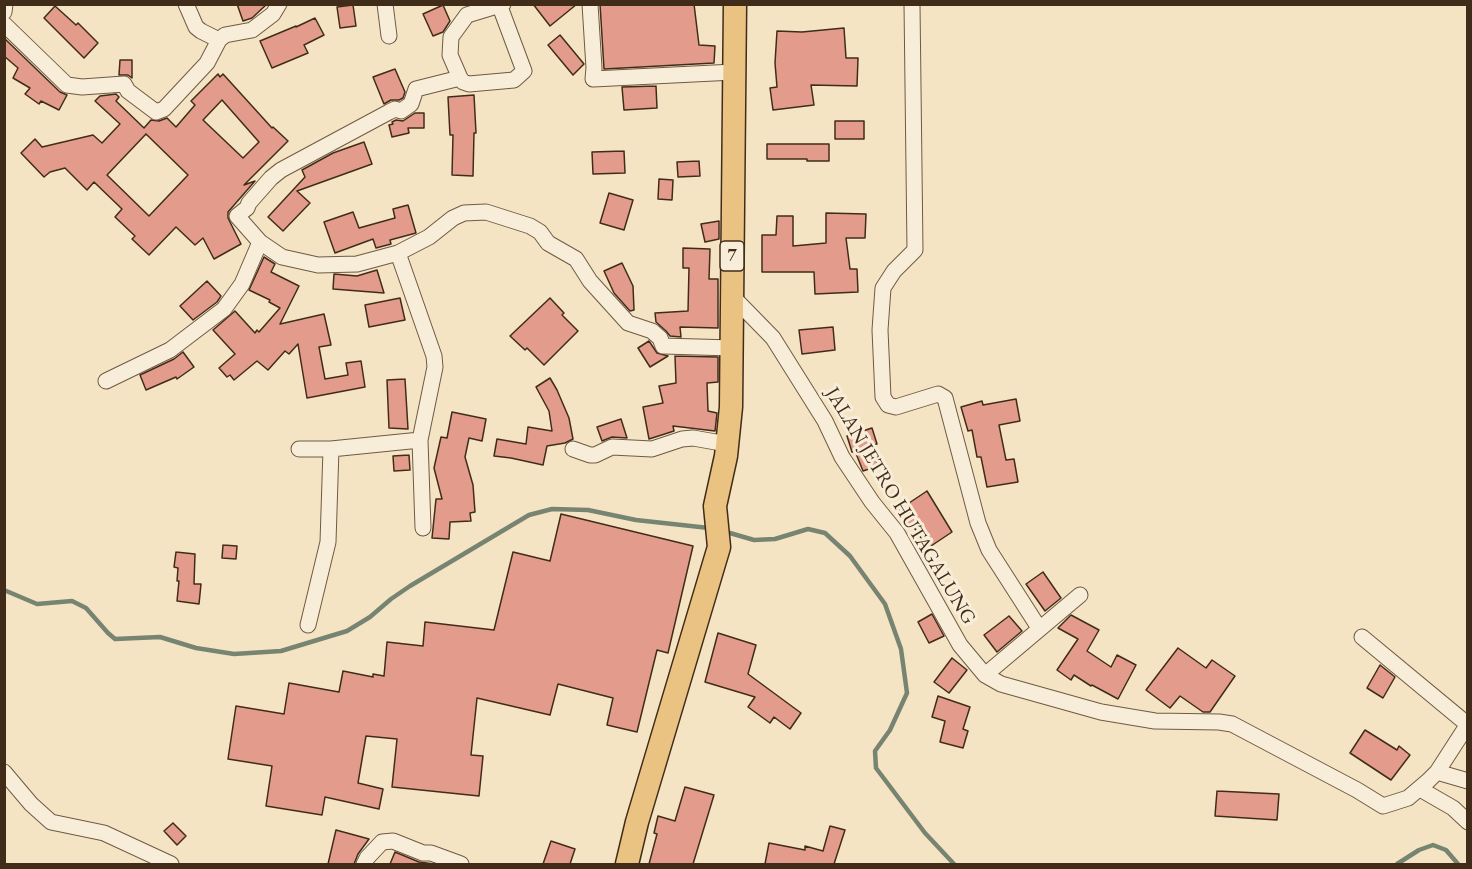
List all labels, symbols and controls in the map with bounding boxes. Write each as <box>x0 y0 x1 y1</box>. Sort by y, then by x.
road number: 7 <box>720 241 744 271</box>
street label: JALAN JETRO HUTAGALUNG <box>820 383 980 629</box>

